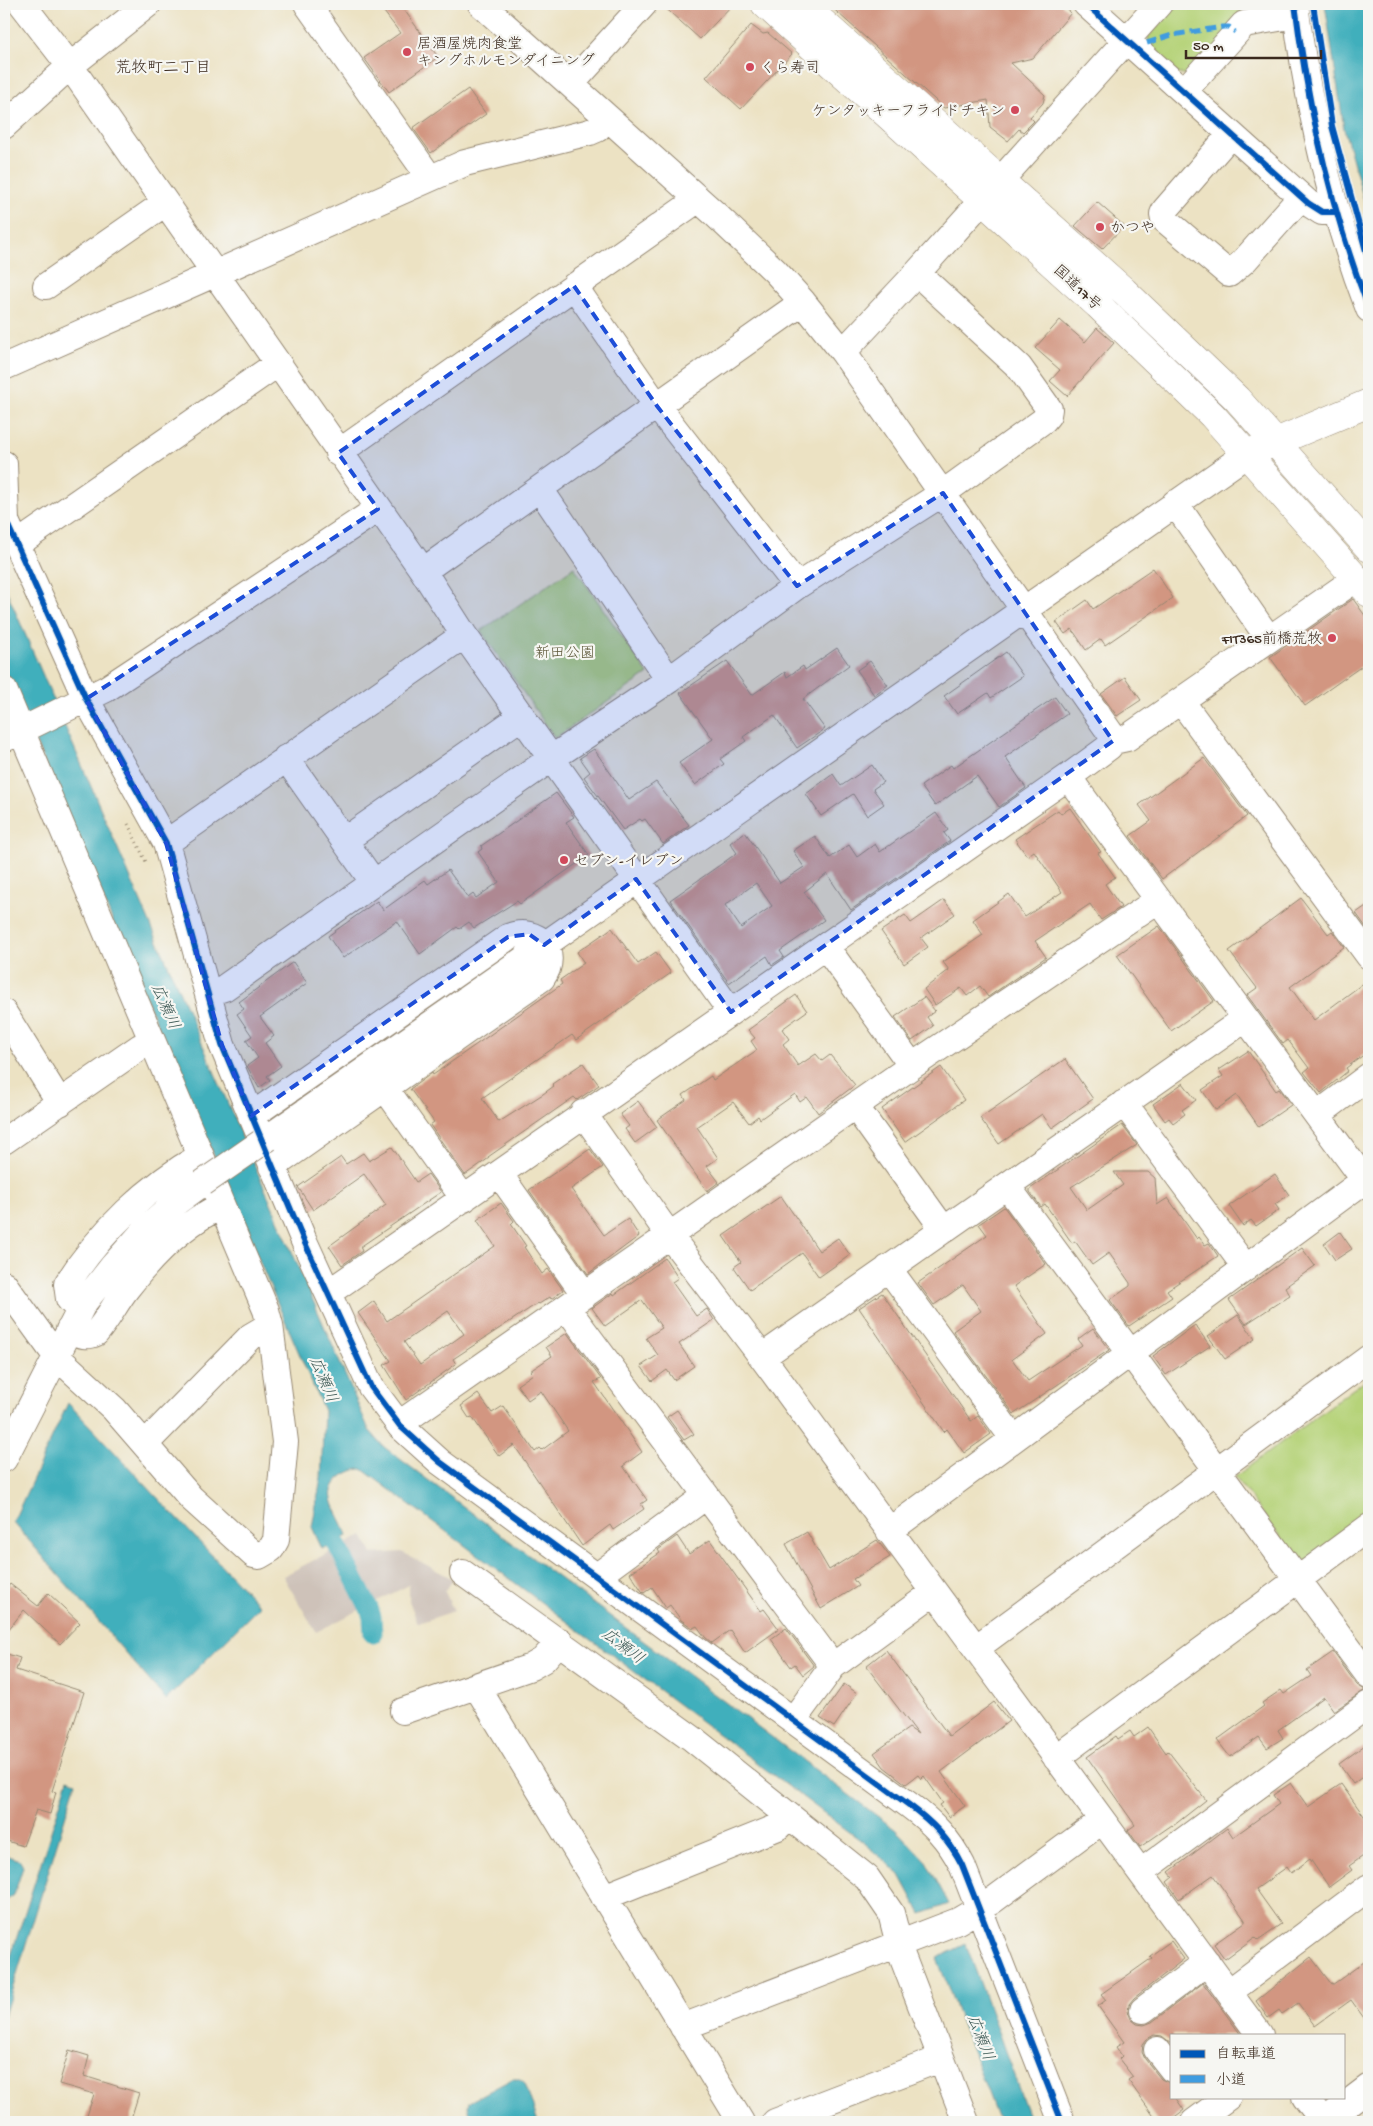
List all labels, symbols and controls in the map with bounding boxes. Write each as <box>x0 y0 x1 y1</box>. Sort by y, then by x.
scale bar <box>1186 28 1320 60</box>
place label: 居酒屋焼肉食堂 キングホルモンダイニング <box>417 35 595 71</box>
text: 50 m <box>1193 38 1224 56</box>
marker: 居酒屋焼肉食堂 キングホルモンダイニング <box>401 46 413 58</box>
district label: 荒牧町二丁目 <box>115 59 211 79</box>
place label: くら寿司 <box>760 59 820 78</box>
marker: くら寿司 <box>744 61 756 73</box>
place label: ケンタッキーフライドチキン <box>812 103 1005 121</box>
marker: ケンタッキーフライドチキン <box>1009 104 1021 116</box>
place label: かつや <box>1110 220 1155 238</box>
marker: かつや <box>1094 221 1106 233</box>
street label: 国道17号 <box>1049 262 1104 315</box>
place label: FIT365前橋荒牧 <box>1221 630 1322 649</box>
marker: FIT365前橋荒牧 <box>1326 632 1338 644</box>
park label: 新田公園 <box>535 645 595 663</box>
place label: セブン-イレブン <box>574 853 684 871</box>
marker: セブン-イレブン <box>558 854 570 866</box>
water label: 広瀬川 <box>145 981 183 1033</box>
water label: 広瀬川 <box>304 1354 341 1406</box>
water label: 広瀬川 <box>597 1625 647 1670</box>
water label: 広瀬川 <box>961 2012 997 2064</box>
legend <box>1170 2034 1346 2098</box>
text: 自転車道 <box>1216 2045 1276 2064</box>
text: 小道 <box>1216 2072 1246 2090</box>

